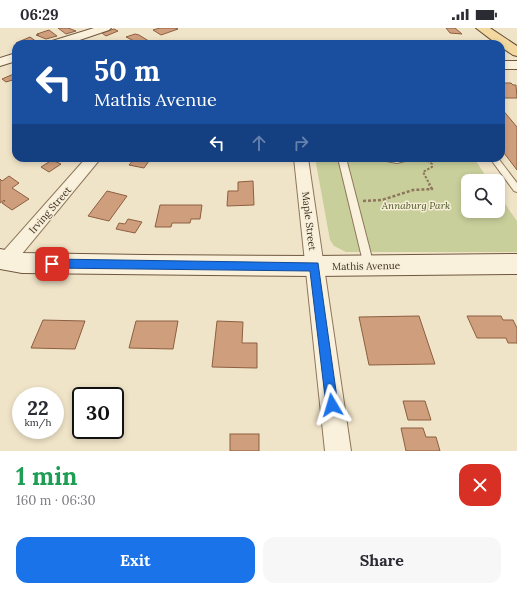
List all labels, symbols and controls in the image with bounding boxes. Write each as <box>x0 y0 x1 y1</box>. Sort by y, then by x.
text: 06:29 <box>20 5 59 24</box>
text: 50 m <box>94 53 160 89</box>
icon: left <box>28 56 80 108</box>
text: Mathis Avenue <box>94 88 217 111</box>
icon: left <box>206 132 228 154</box>
icon: ahead <box>248 132 270 154</box>
icon: right <box>290 132 312 154</box>
map controls <box>461 174 505 218</box>
button: search <box>461 174 505 218</box>
street label: Irving Street <box>26 184 74 236</box>
street label: Maple Street <box>299 191 319 251</box>
park label: Annaburg Park <box>381 199 450 212</box>
pin <box>35 247 69 281</box>
icon: arrive <box>41 253 63 275</box>
street label: Mathis Avenue <box>332 259 401 273</box>
position arrow <box>311 384 353 426</box>
speed limit sign: 30 <box>72 387 124 439</box>
text: 22 <box>27 395 49 420</box>
text: km/h <box>24 416 52 429</box>
text: 1 min <box>16 461 77 492</box>
button: close <box>459 464 501 506</box>
text: 160 m · 06:30 <box>16 492 96 509</box>
button: Exit <box>16 537 255 583</box>
button: Share <box>263 537 501 583</box>

